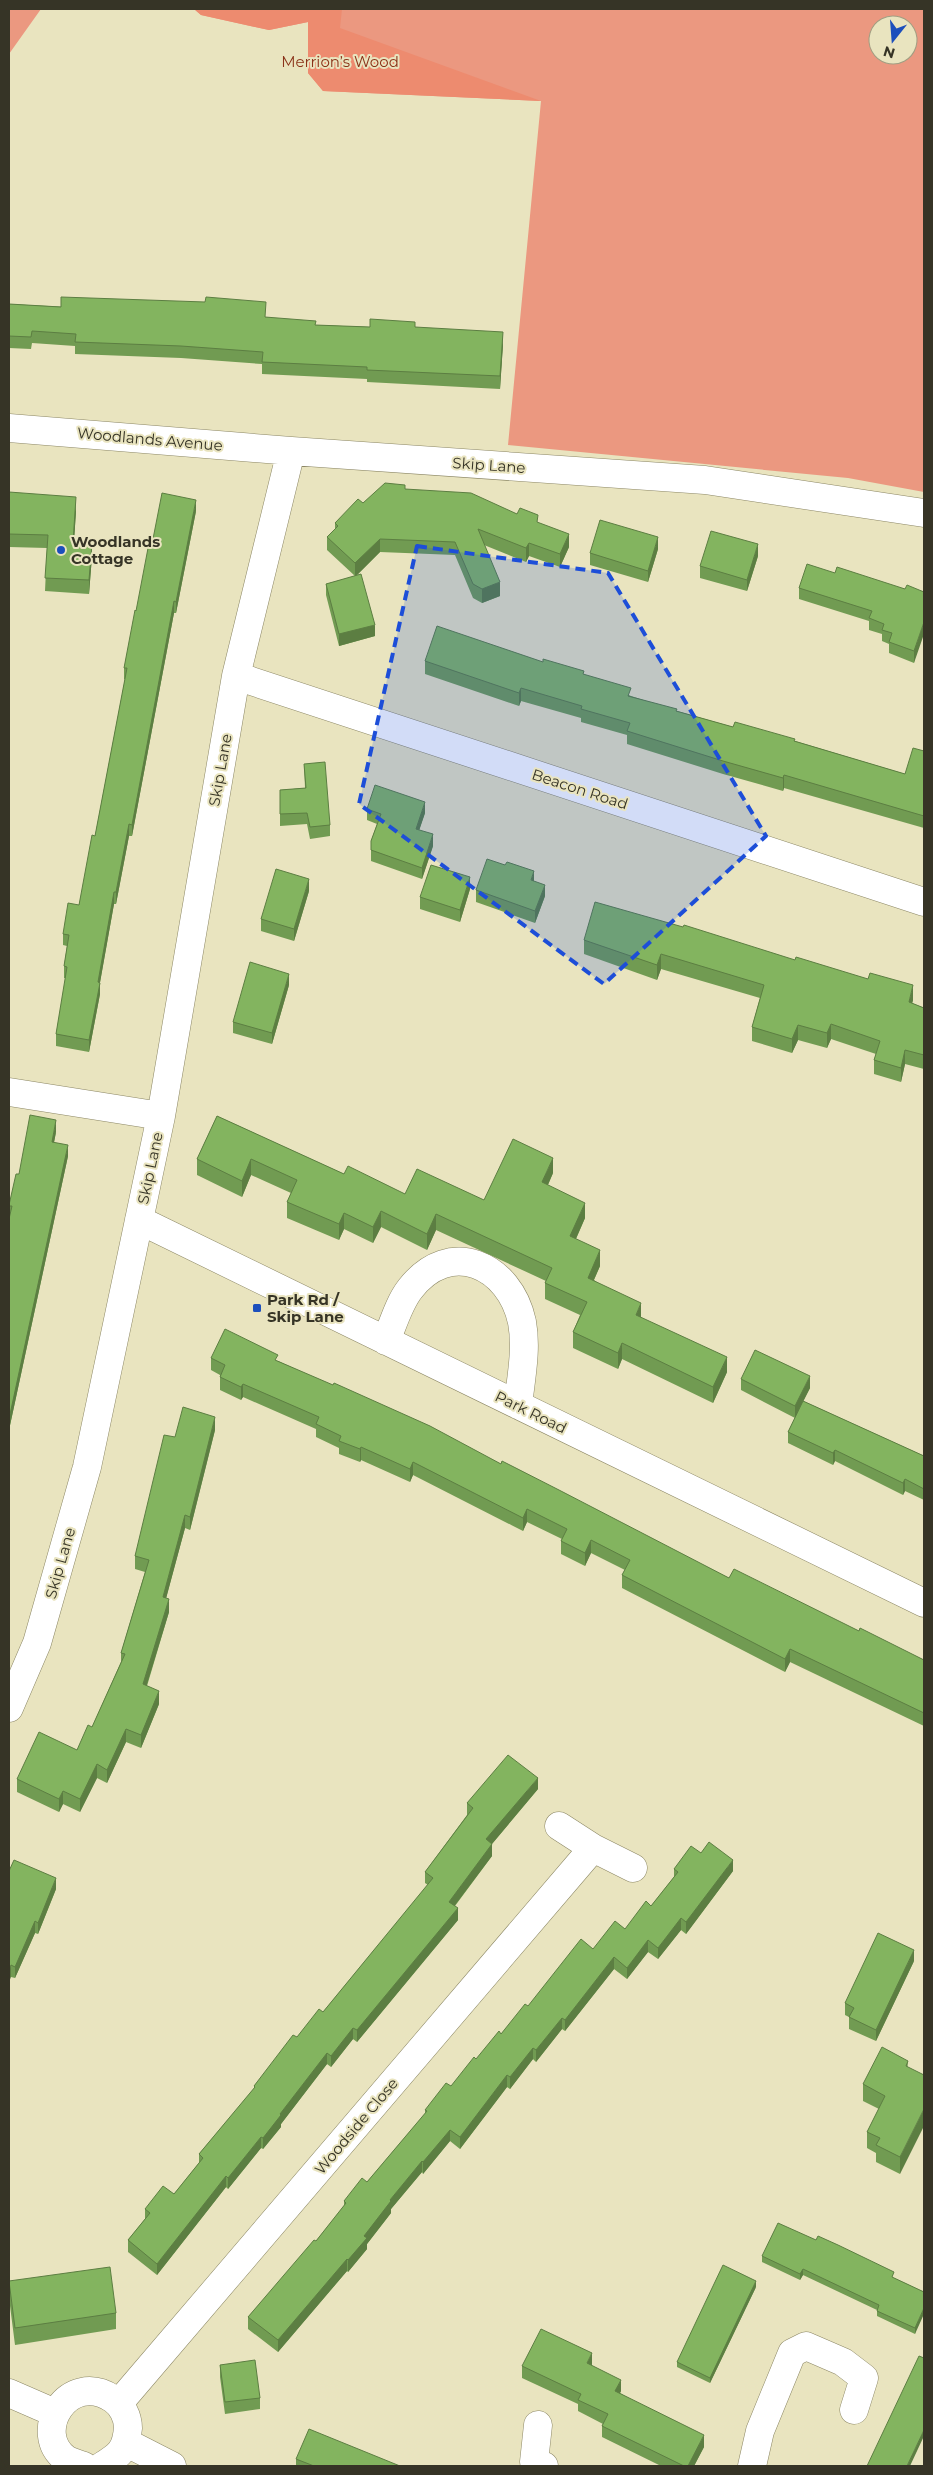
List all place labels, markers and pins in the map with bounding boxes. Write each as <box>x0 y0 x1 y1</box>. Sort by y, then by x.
place label: Woodlands Cottage <box>71 532 160 568</box>
marker: Woodlands Cottage <box>55 544 67 556</box>
place label: Park Rd / Skip Lane <box>267 1290 344 1326</box>
marker: Park Rd / Skip Lane <box>251 1302 263 1314</box>

